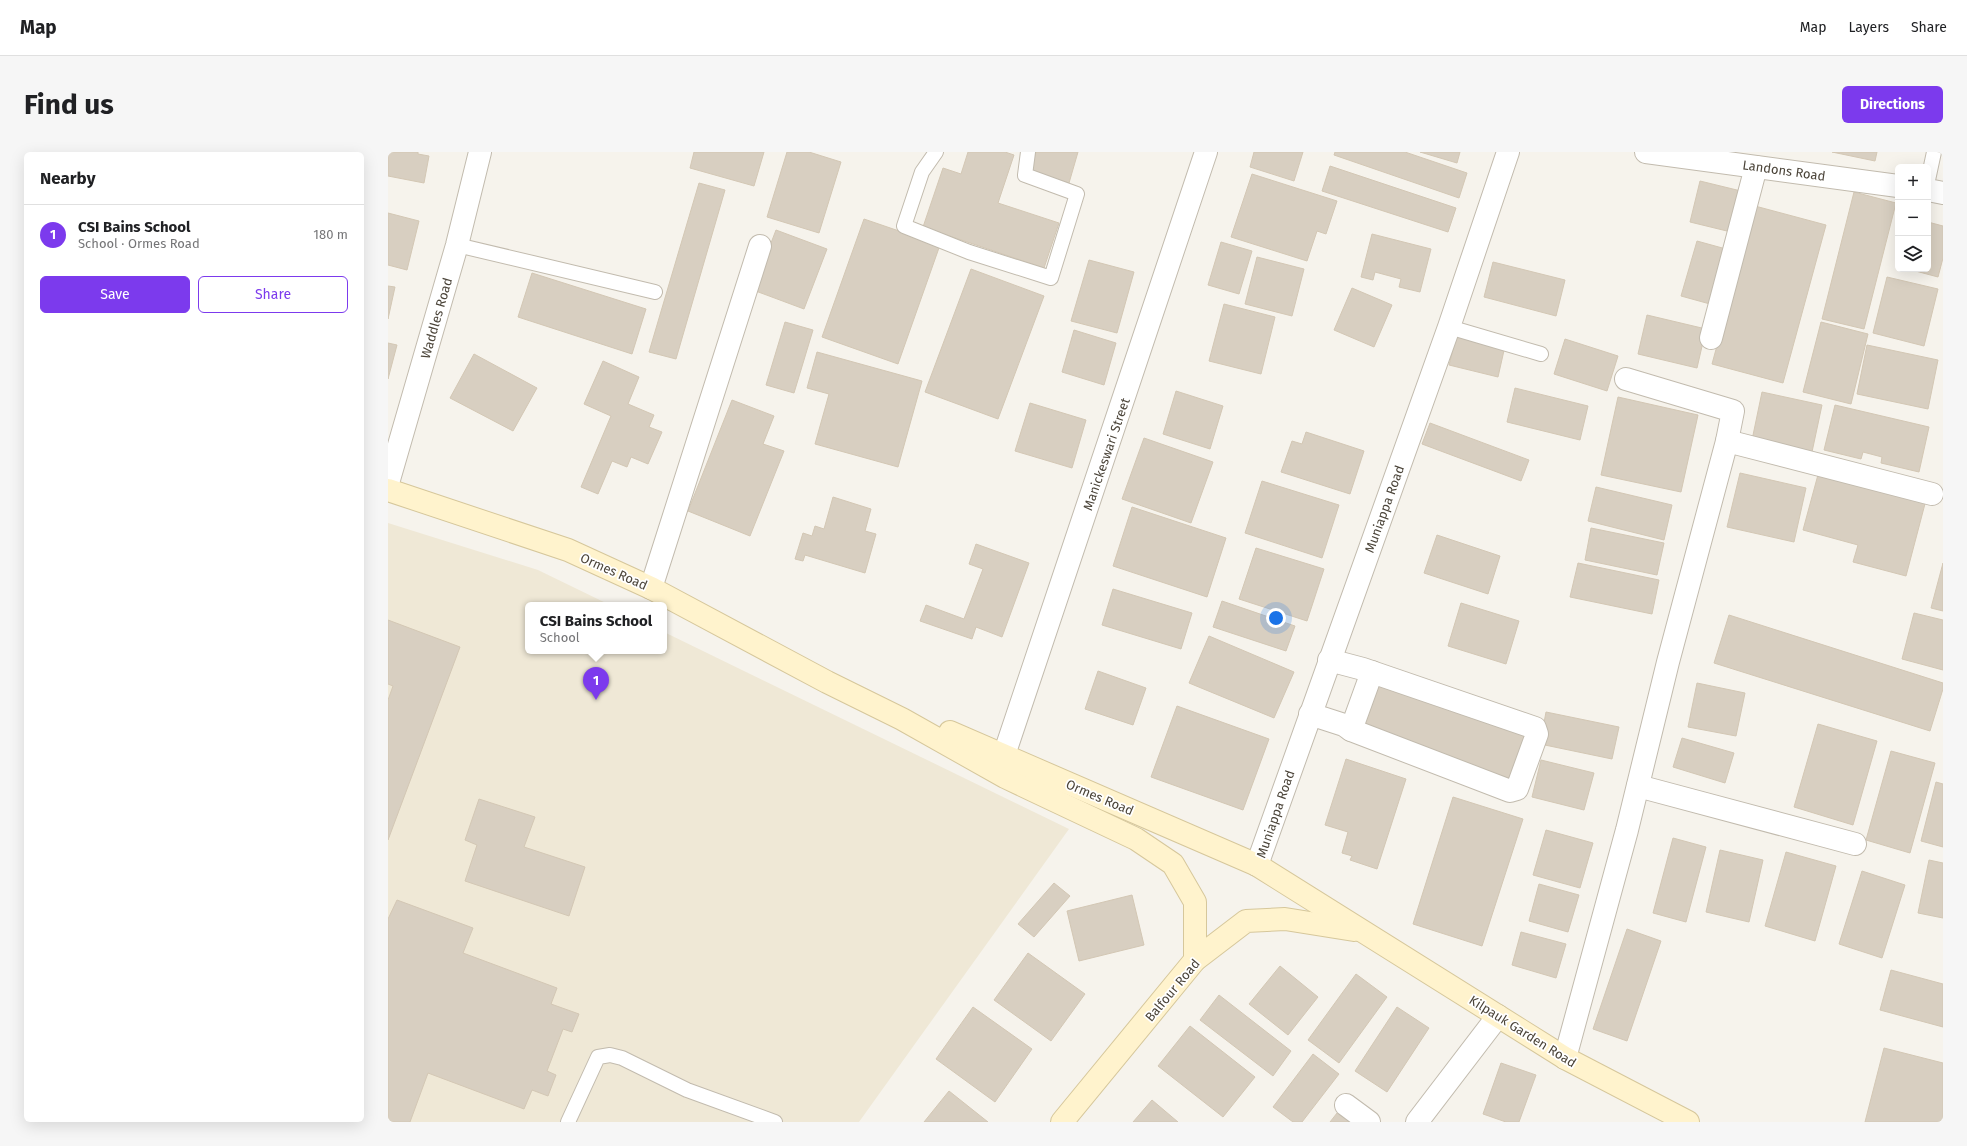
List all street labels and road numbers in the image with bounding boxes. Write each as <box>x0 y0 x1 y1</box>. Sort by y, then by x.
street label: Landons Road <box>1742 157 1826 184</box>
street label: Waddles Road <box>418 276 455 360</box>
street label: Manickeswari Street <box>1080 396 1133 512</box>
street label: Muniappa Road <box>1362 463 1407 555</box>
street label: Ormes Road <box>578 550 650 593</box>
street label: Muniappa Road <box>1253 768 1298 860</box>
street label: Ormes Road <box>1064 777 1136 818</box>
street label: Balfour Road <box>1142 956 1203 1024</box>
street label: Kilpauk Garden Road <box>1466 992 1579 1070</box>

